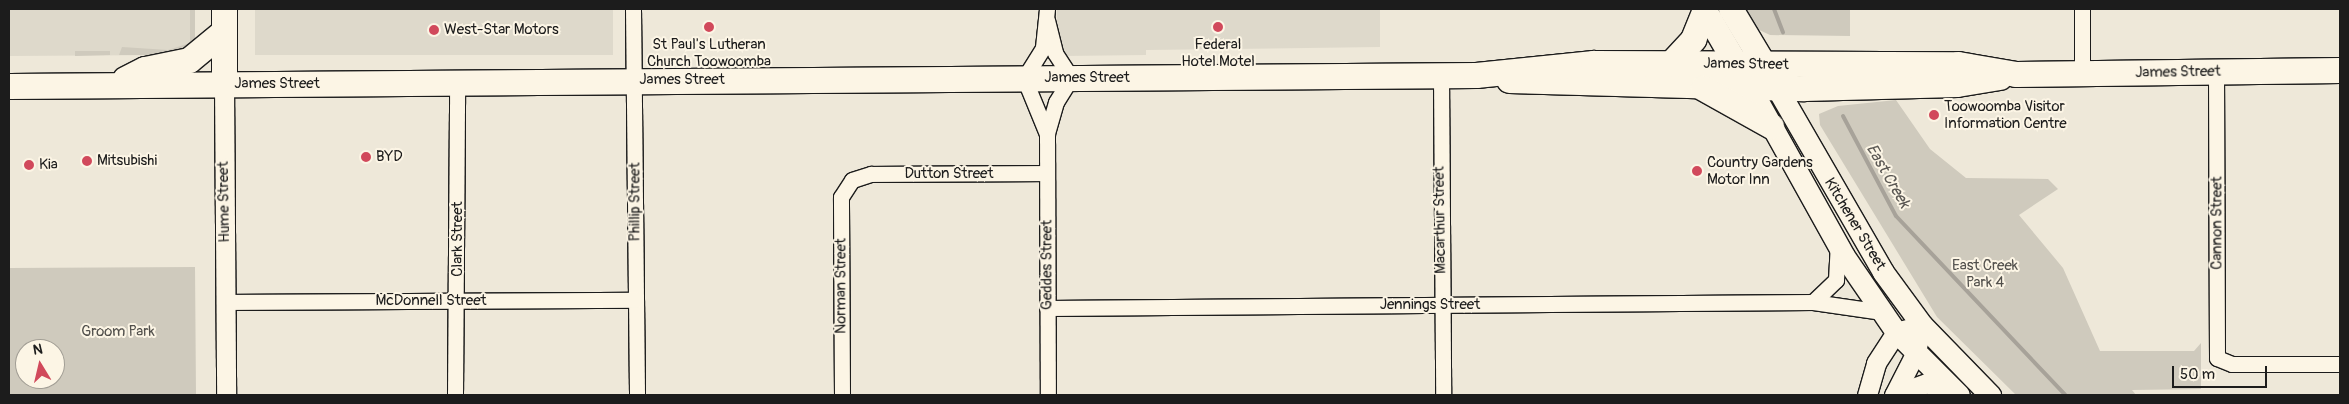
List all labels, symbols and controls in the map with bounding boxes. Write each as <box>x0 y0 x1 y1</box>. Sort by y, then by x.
place label: West-Star Motors <box>444 21 559 39</box>
marker: St Paul's Lutheran Church Toowoomba <box>703 21 715 33</box>
marker: Federal Hotel Motel <box>1212 21 1224 33</box>
marker: West-Star Motors <box>428 24 440 36</box>
place label: St Paul's Lutheran Church Toowoomba <box>647 35 771 70</box>
place label: Federal Hotel Motel <box>1181 35 1255 70</box>
street label: James Street <box>1703 54 1789 74</box>
street label: James Street <box>2135 62 2221 82</box>
street label: James Street <box>1044 69 1130 87</box>
street label: James Street <box>639 71 725 89</box>
street label: James Street <box>234 75 320 93</box>
place label: Toowoomba Visitor Information Centre <box>1944 97 2067 132</box>
marker: Toowoomba Visitor Information Centre <box>1928 109 1940 121</box>
water label: East Creek <box>1862 141 1914 211</box>
place label: BYD <box>376 148 403 166</box>
marker: BYD <box>360 151 372 163</box>
place label: Mitsubishi <box>97 152 157 170</box>
place label: Country Gardens Motor Inn <box>1707 153 1813 188</box>
marker: Mitsubishi <box>81 155 93 167</box>
place label: Kia <box>39 156 58 174</box>
marker: Kia <box>23 159 35 171</box>
street label: Hume Street <box>214 161 234 243</box>
street label: Phillip Street <box>626 163 644 241</box>
street label: Dutton Street <box>904 165 994 183</box>
marker: Country Gardens Motor Inn <box>1691 165 1703 177</box>
street label: Macarthur Street <box>1430 166 1450 274</box>
street label: Kitchener Street <box>1820 174 1890 274</box>
street label: Cannon Street <box>2208 176 2226 270</box>
street label: Clark Street <box>449 201 467 277</box>
street label: Geddes Street <box>1038 220 1056 310</box>
street label: Norman Street <box>832 238 850 334</box>
park label: East Creek Park 4 <box>1952 256 2018 291</box>
street label: McDonnell Street <box>375 292 487 310</box>
street label: Jennings Street <box>1380 296 1480 314</box>
park label: Groom Park <box>81 323 155 341</box>
north arrow <box>15 339 65 389</box>
text: N <box>32 341 44 359</box>
scale bar <box>2174 356 2269 388</box>
text: 50 m <box>2180 365 2215 384</box>

